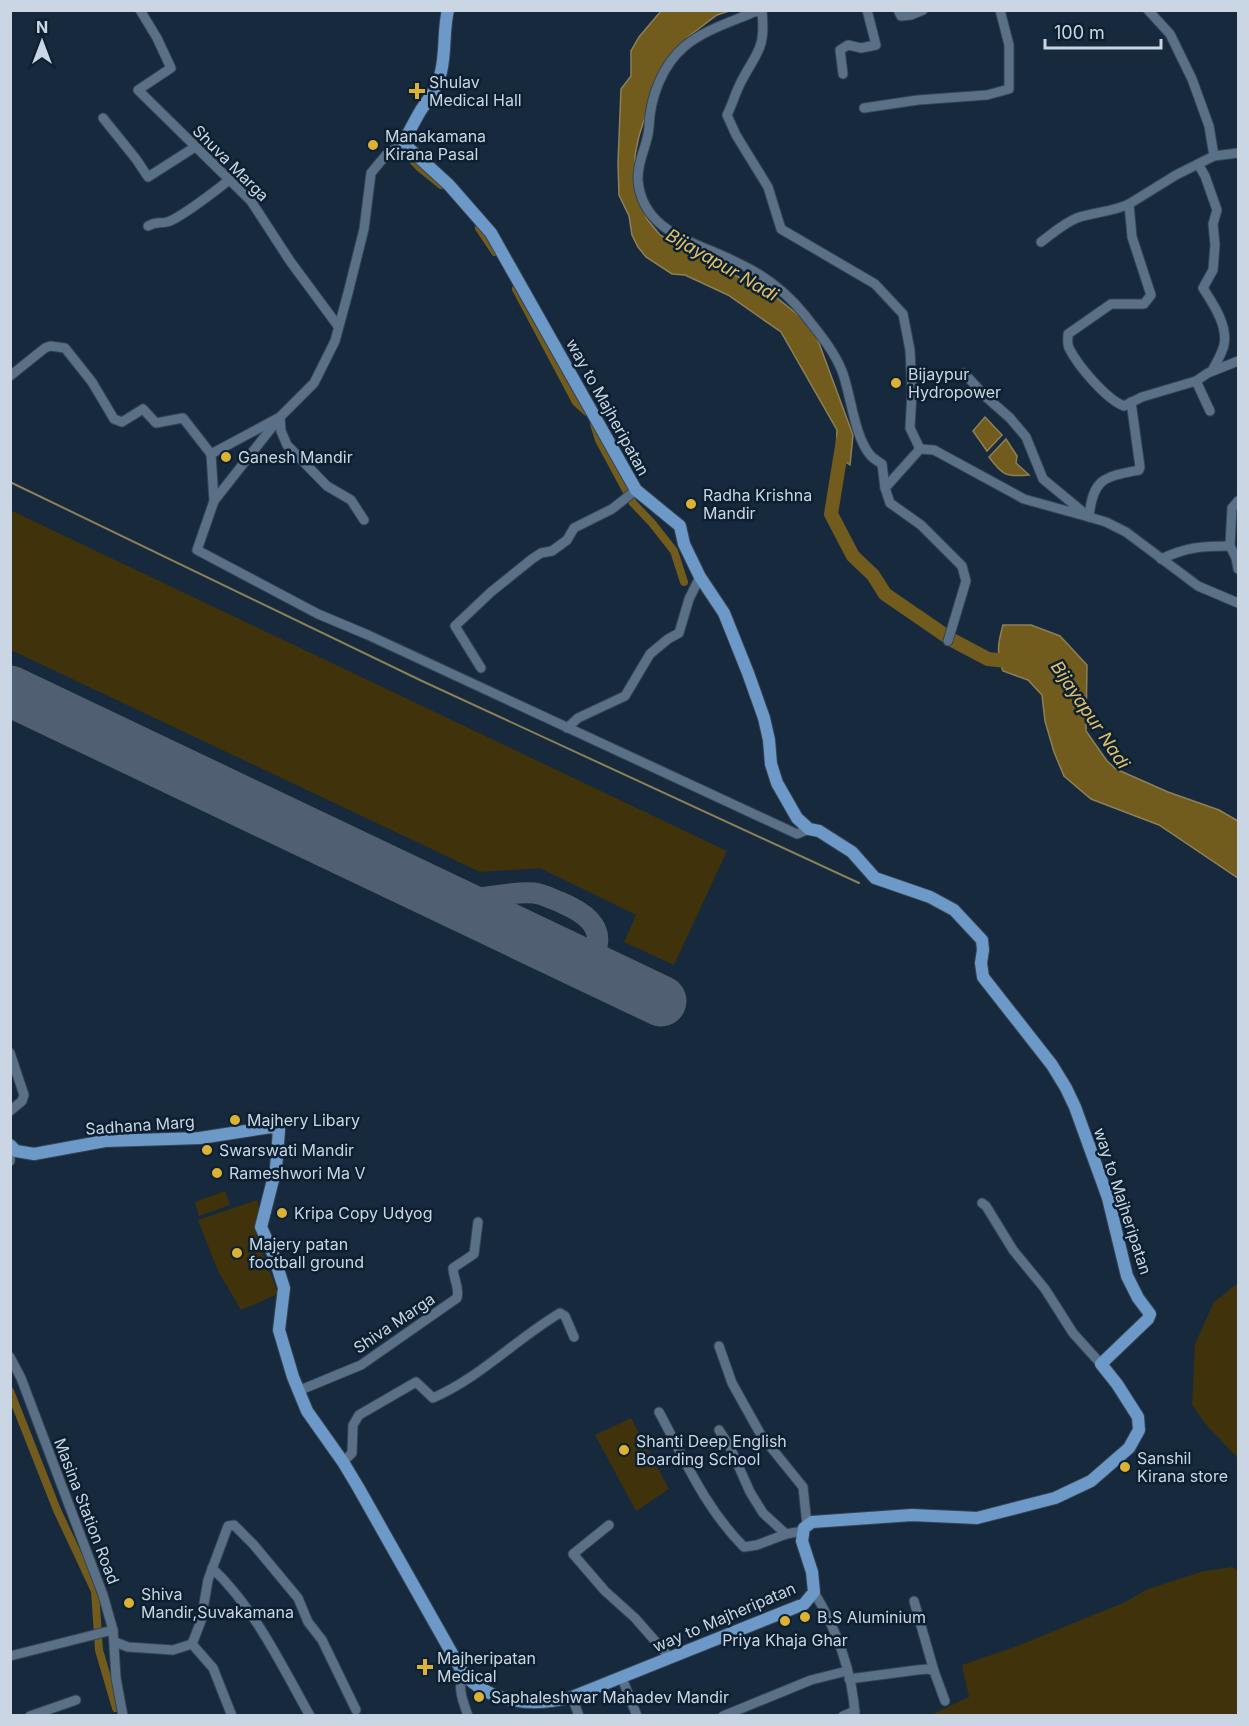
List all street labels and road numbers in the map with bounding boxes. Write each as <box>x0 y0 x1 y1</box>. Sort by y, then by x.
street label: Shuva Marga <box>189 121 273 205</box>
street label: way to Majheripatan <box>562 335 654 479</box>
street label: Sadhana Marg <box>85 1111 195 1139</box>
street label: way to Majheripatan <box>1090 1125 1156 1277</box>
street label: Shiva Marga <box>349 1288 439 1358</box>
street label: Masina Station Road <box>50 1435 124 1587</box>
street label: way to Majheripatan <box>649 1578 799 1656</box>

